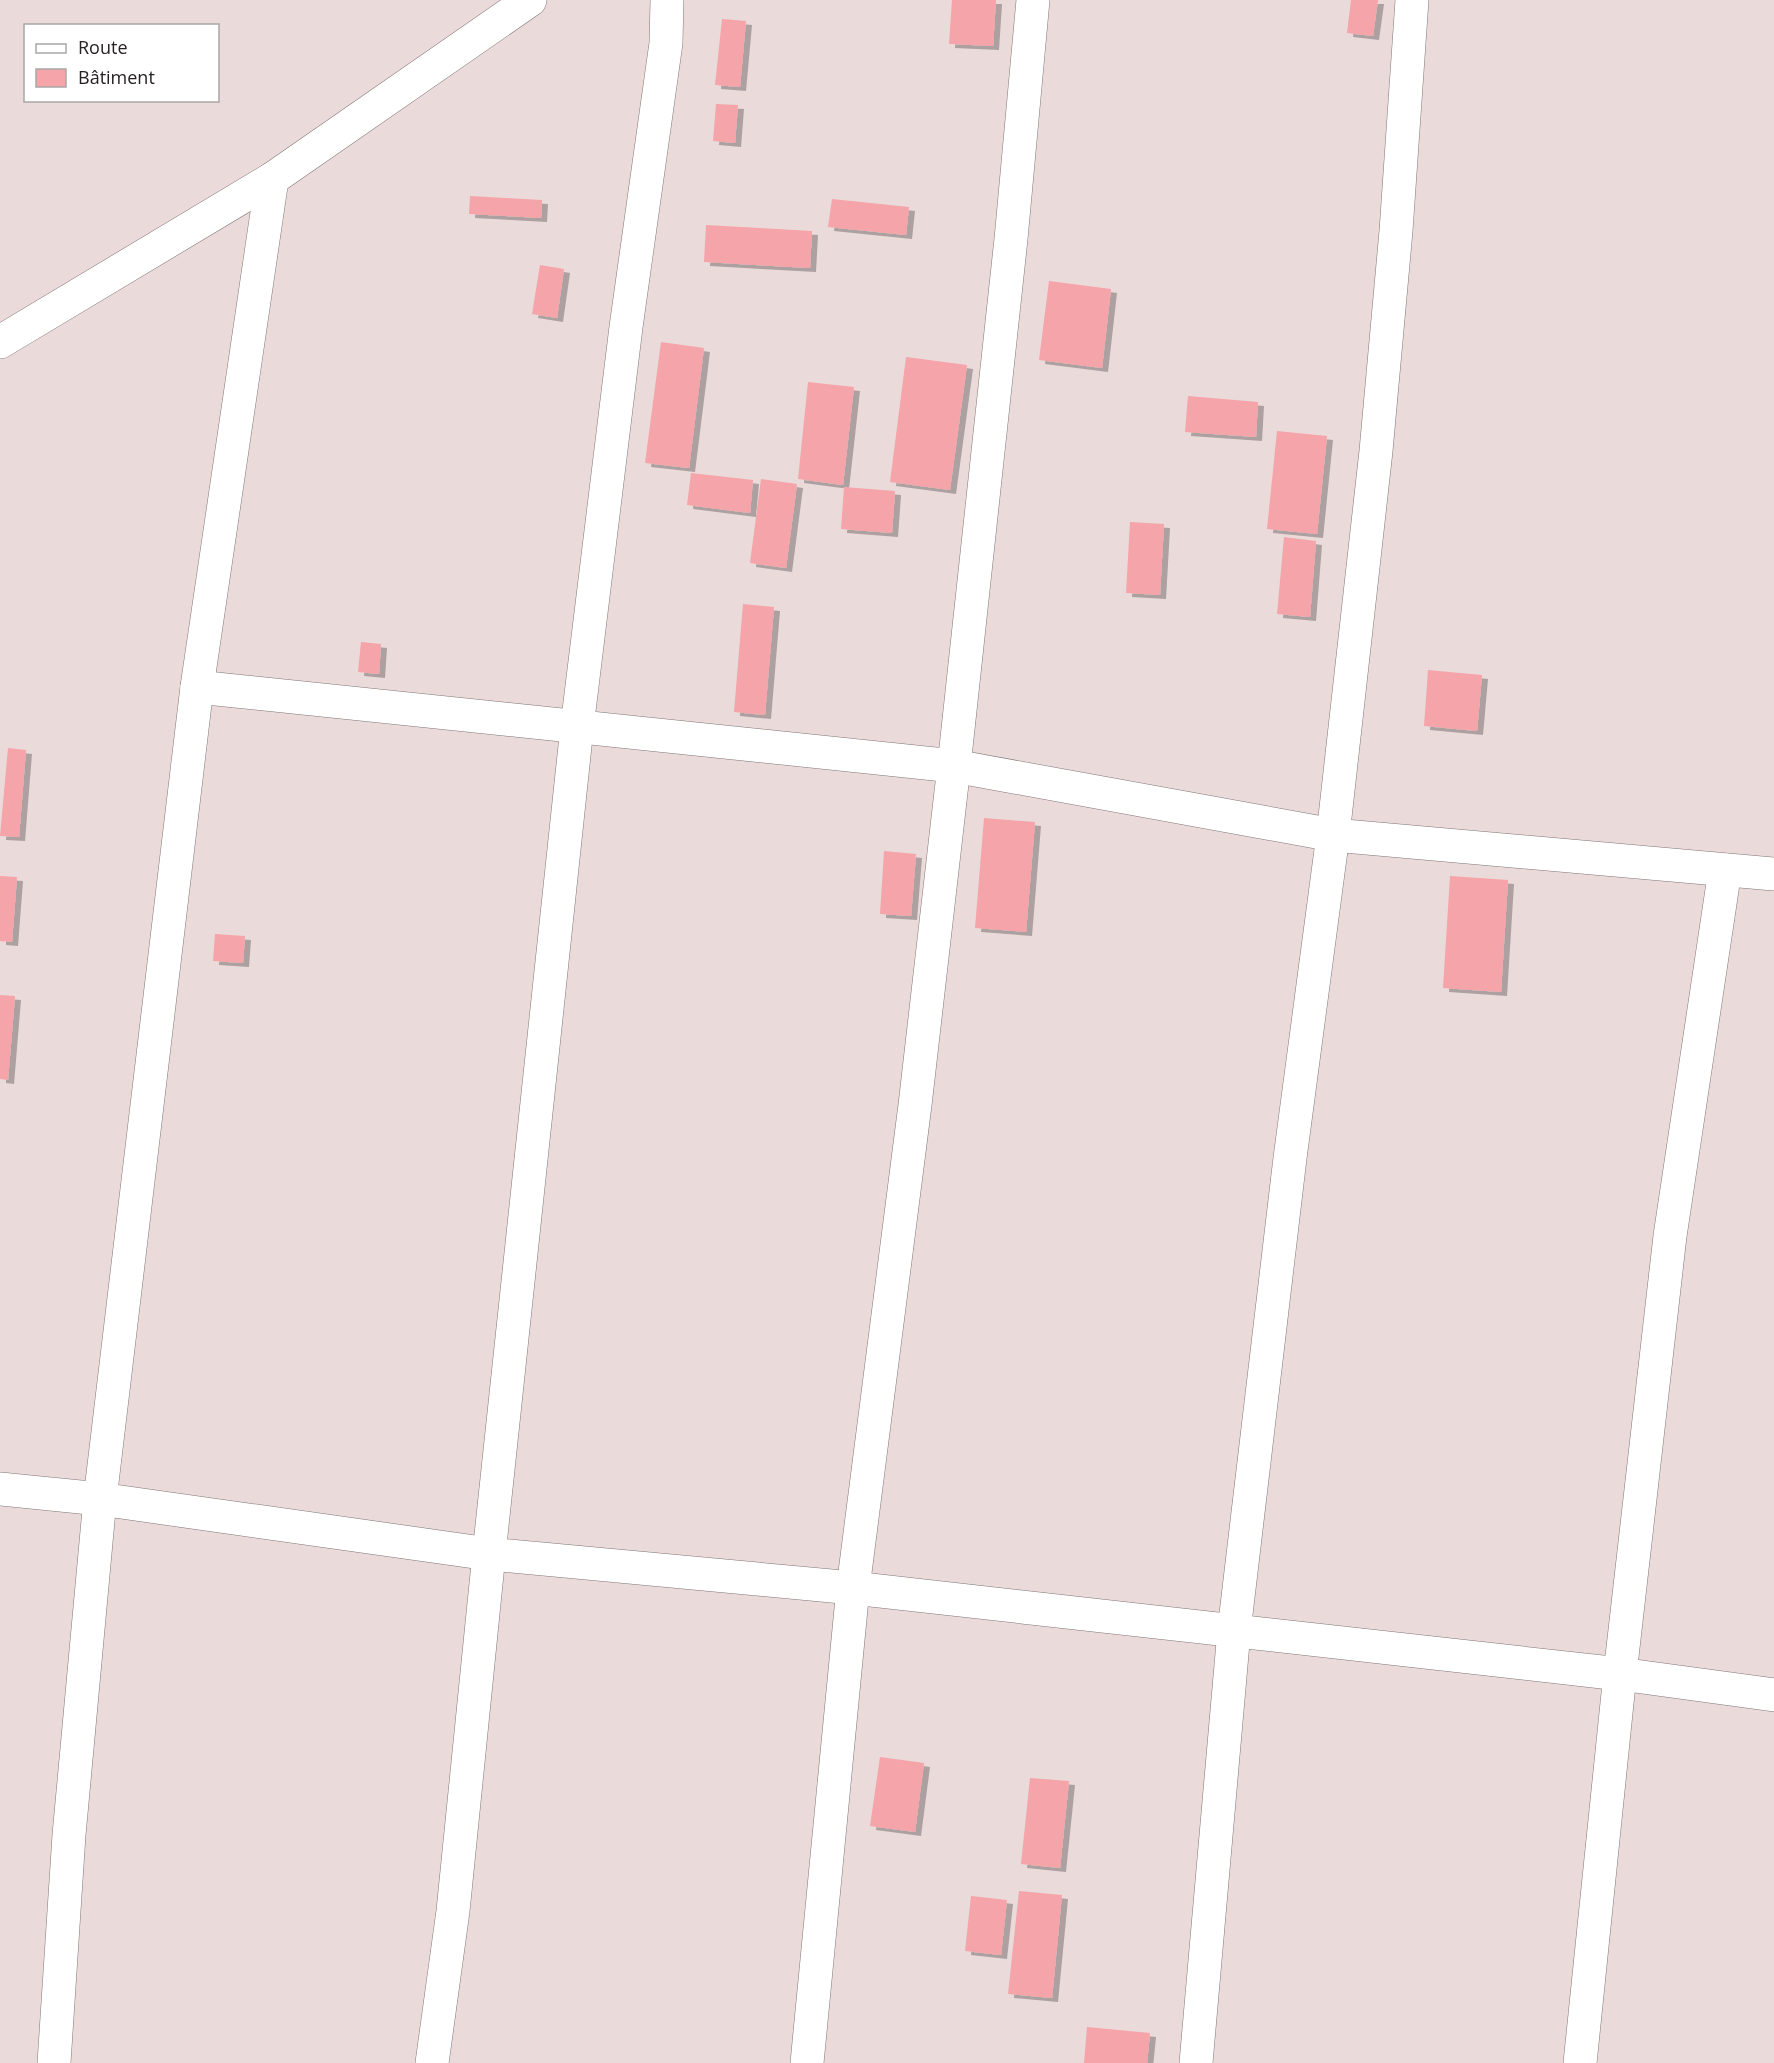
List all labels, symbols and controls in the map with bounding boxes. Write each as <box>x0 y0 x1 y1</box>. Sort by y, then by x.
legend <box>24 24 219 102</box>
text: Route <box>78 35 128 59</box>
text: Bâtiment <box>78 65 155 89</box>

